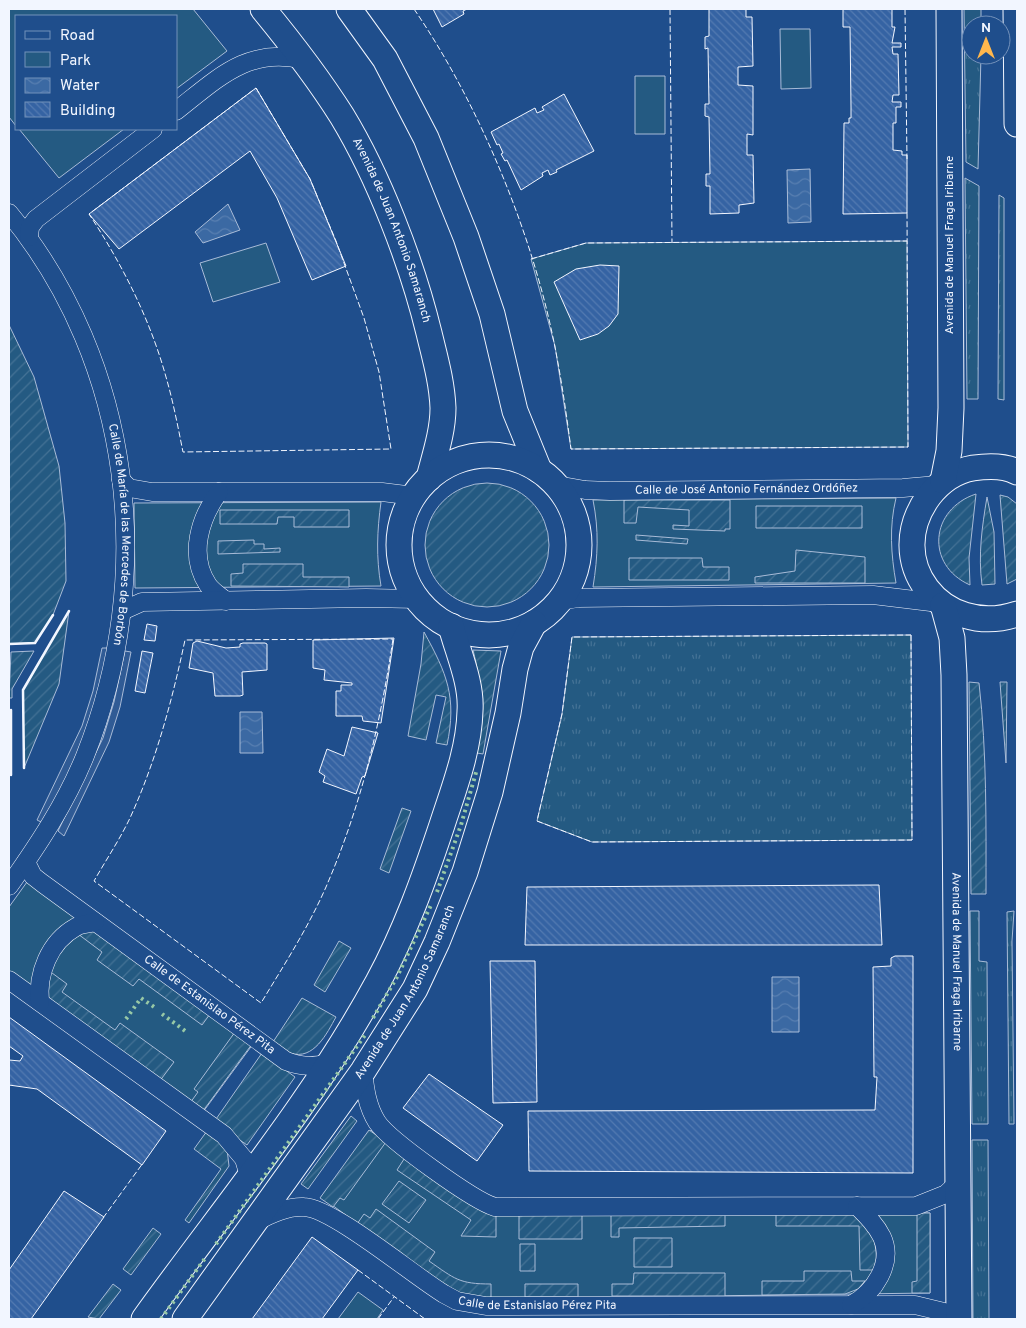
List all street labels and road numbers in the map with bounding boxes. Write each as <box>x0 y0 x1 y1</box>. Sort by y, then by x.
street label: Avenida de Juan Antonio Samaranch <box>348 135 434 324</box>
street label: Avenida de Manuel Fraga Iribarne <box>942 156 958 334</box>
street label: Calle de María de las Mercedes de Borbón <box>104 422 133 647</box>
street label: Calle de José Antonio Fernández Ordóñez <box>635 480 858 499</box>
street label: Avenida de Manuel Fraga Iribarne <box>948 872 965 1051</box>
street label: Avenida de Juan Antonio Samaranch <box>351 903 459 1083</box>
street label: Calle de Estanislao Pérez Pita <box>140 952 278 1058</box>
street label: Calle de Estanislao Pérez Pita <box>457 1293 616 1314</box>

